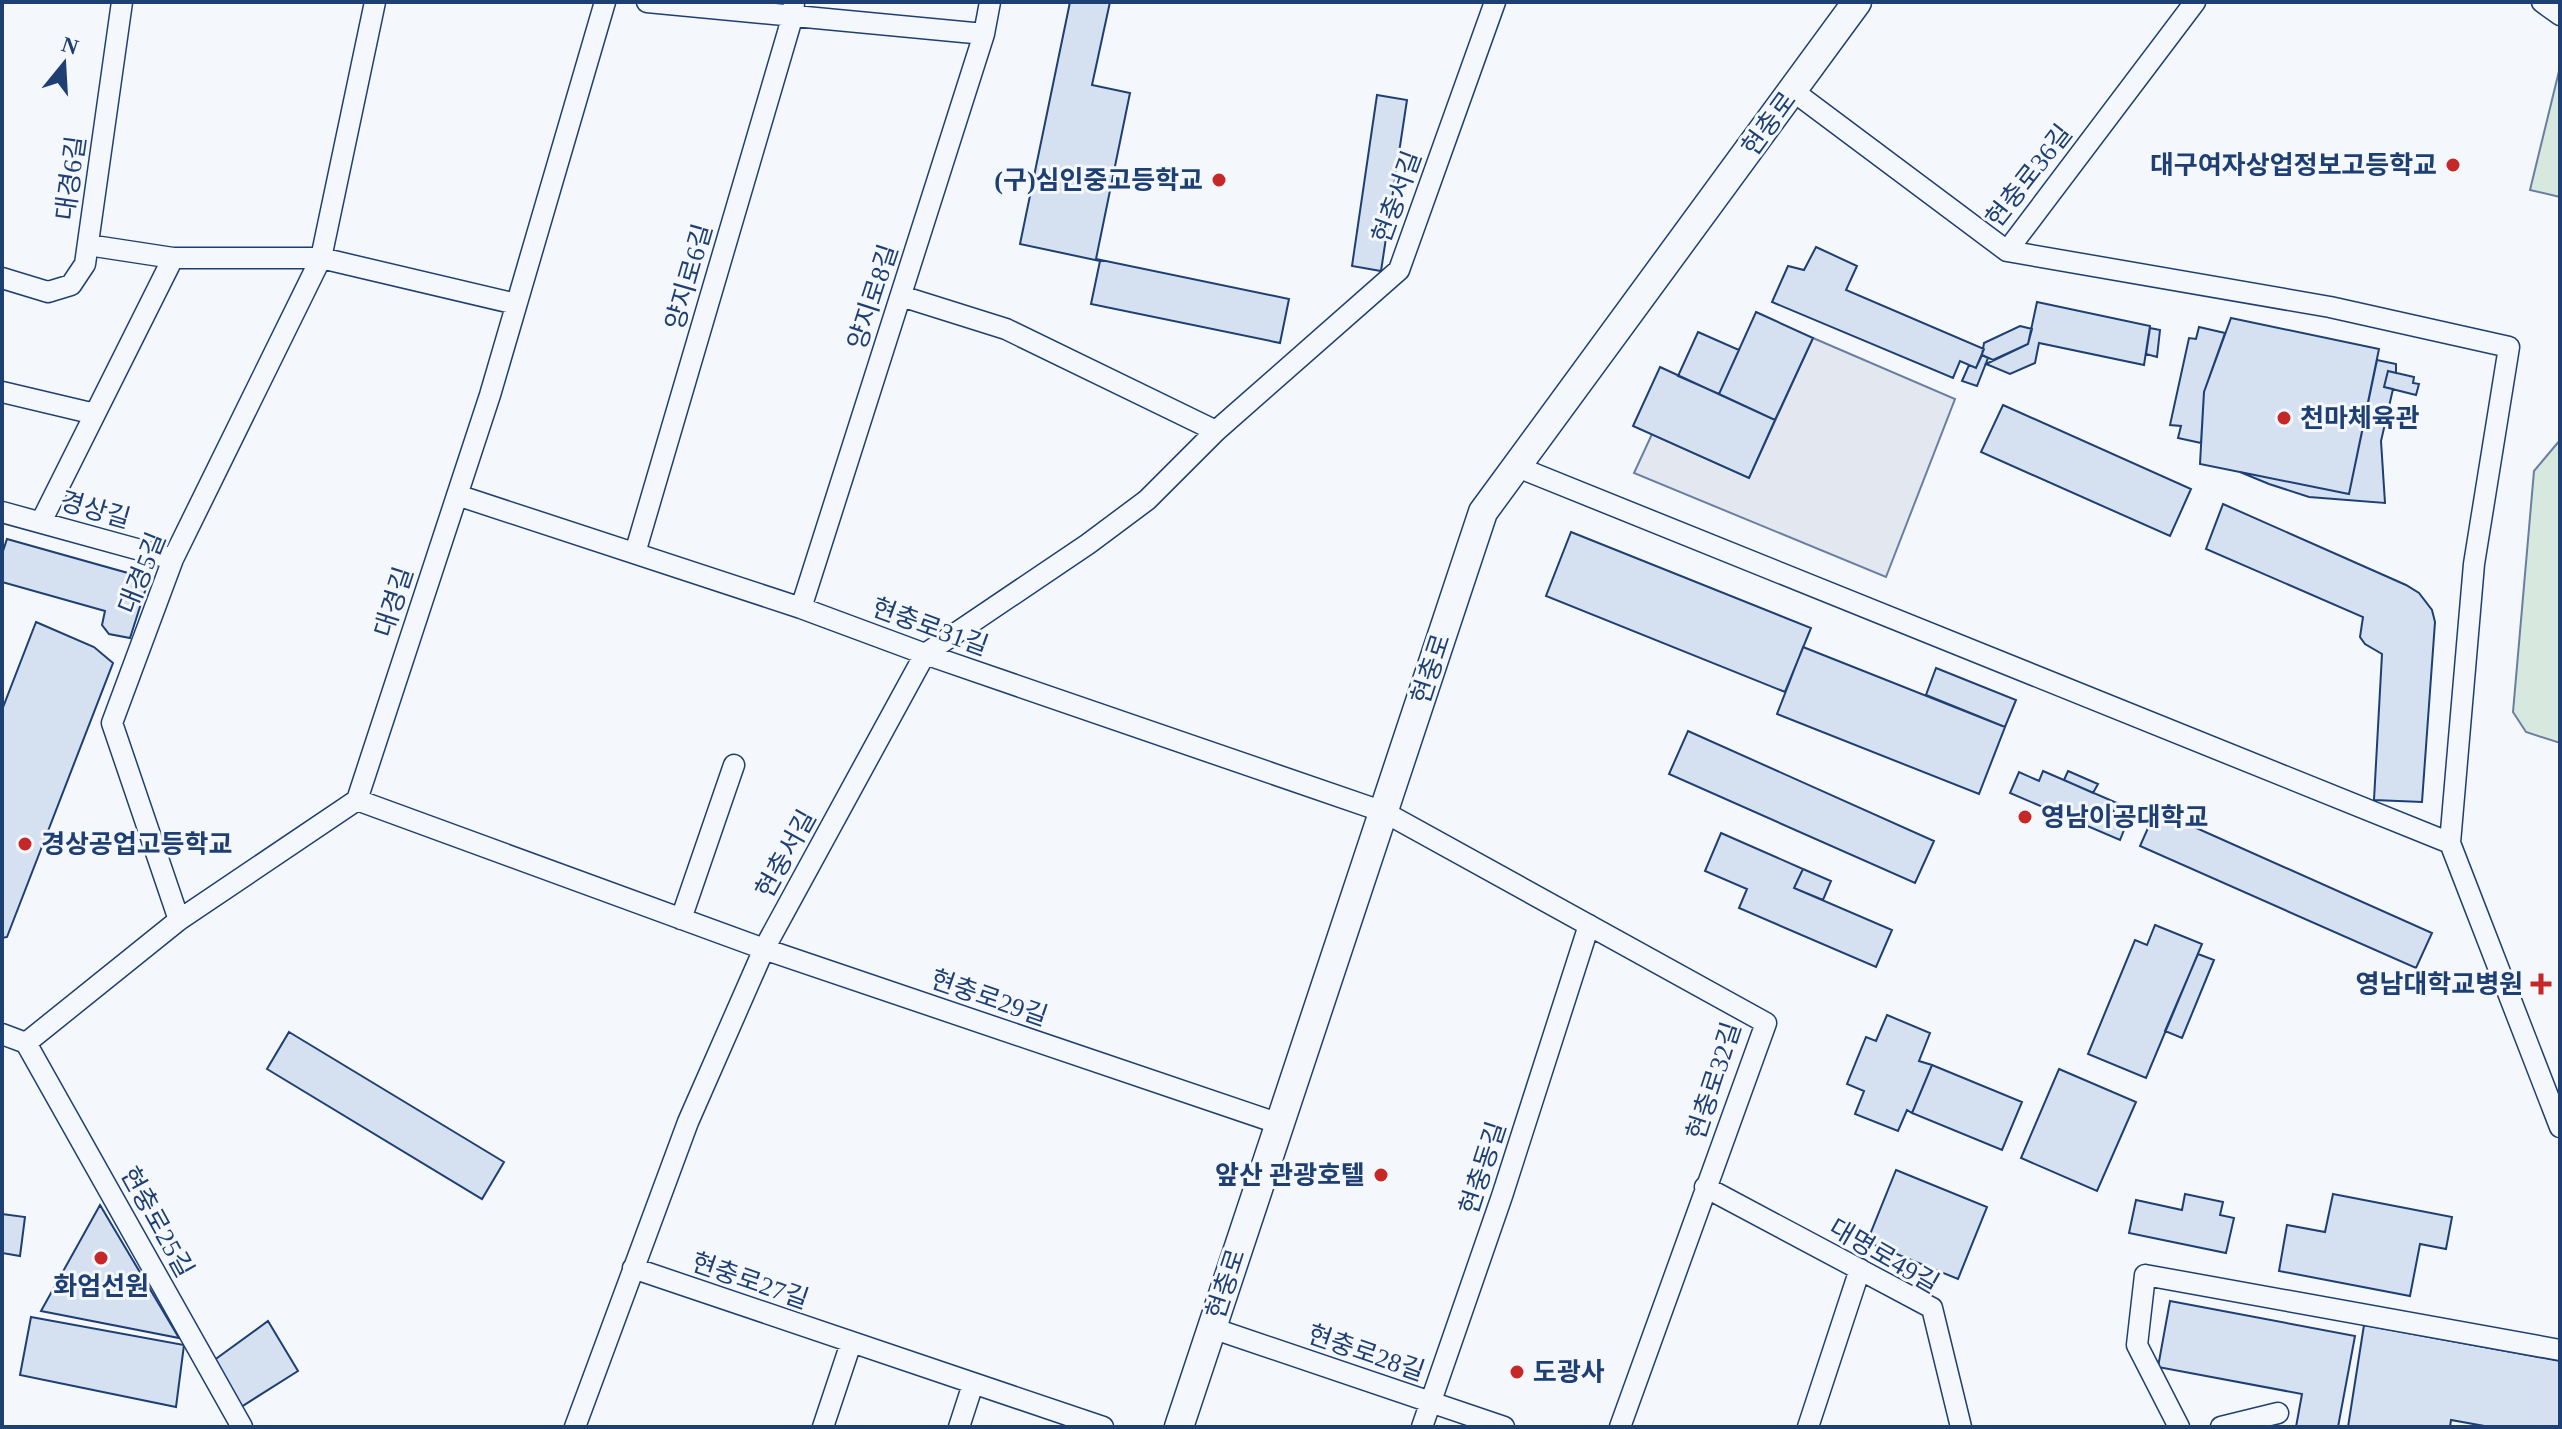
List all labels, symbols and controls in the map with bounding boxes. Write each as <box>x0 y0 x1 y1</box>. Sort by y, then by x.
north arrow <box>24 24 104 104</box>
text: N <box>59 31 82 60</box>
street label: 현충로 <box>1736 86 1802 162</box>
street label: 현충로36길 <box>1980 119 2078 233</box>
street label: 대경6길 <box>51 134 91 222</box>
street label: 현충서길 <box>1367 147 1427 247</box>
place label: 대구여자상업정보고등학교 <box>2150 151 2437 180</box>
marker: 대구여자상업정보고등학교 <box>2444 156 2462 174</box>
place label: (구)심인중고등학교 <box>994 166 1203 195</box>
marker: (구)심인중고등학교 <box>1210 171 1228 189</box>
street label: 양지로6길 <box>660 221 718 333</box>
street label: 양지로8길 <box>842 241 904 353</box>
place label: 천마체육관 <box>2300 404 2420 433</box>
marker: 천마체육관 <box>2275 409 2293 427</box>
street label: 경상길 <box>57 486 133 534</box>
street label: 대경5길 <box>113 528 171 618</box>
street label: 대경길 <box>369 563 419 641</box>
street label: 현충로31길 <box>868 593 992 661</box>
street label: 현충로 <box>1406 630 1456 708</box>
place label: 영남이공대학교 <box>2041 803 2208 832</box>
street label: 현충서길 <box>750 805 822 903</box>
marker: 영남이공대학교 <box>2016 808 2034 826</box>
place label: 경상공업고등학교 <box>41 830 232 859</box>
marker: 경상공업고등학교 <box>16 835 34 853</box>
street label: 현충로29길 <box>927 964 1051 1032</box>
place label: 영남대학교병원 <box>2356 970 2523 999</box>
marker: 영남대학교병원 <box>2530 973 2552 995</box>
street label: 현충로32길 <box>1681 1019 1747 1143</box>
street label: 현충동길 <box>1454 1118 1512 1218</box>
place label: 앞산 관광호텔 <box>1215 1161 1365 1190</box>
street label: 현충로25길 <box>115 1162 199 1282</box>
marker: 앞산 관광호텔 <box>1372 1166 1390 1184</box>
street label: 대명로49길 <box>1824 1213 1944 1299</box>
street label: 현충로 <box>1201 1245 1251 1323</box>
street label: 현충로27길 <box>688 1247 812 1315</box>
marker: 화엄선원 <box>92 1249 110 1267</box>
place label: 화엄선원 <box>53 1272 149 1301</box>
street label: 현충로28길 <box>1304 1319 1428 1387</box>
place label: 도광사 <box>1533 1358 1605 1387</box>
marker: 도광사 <box>1508 1363 1526 1381</box>

